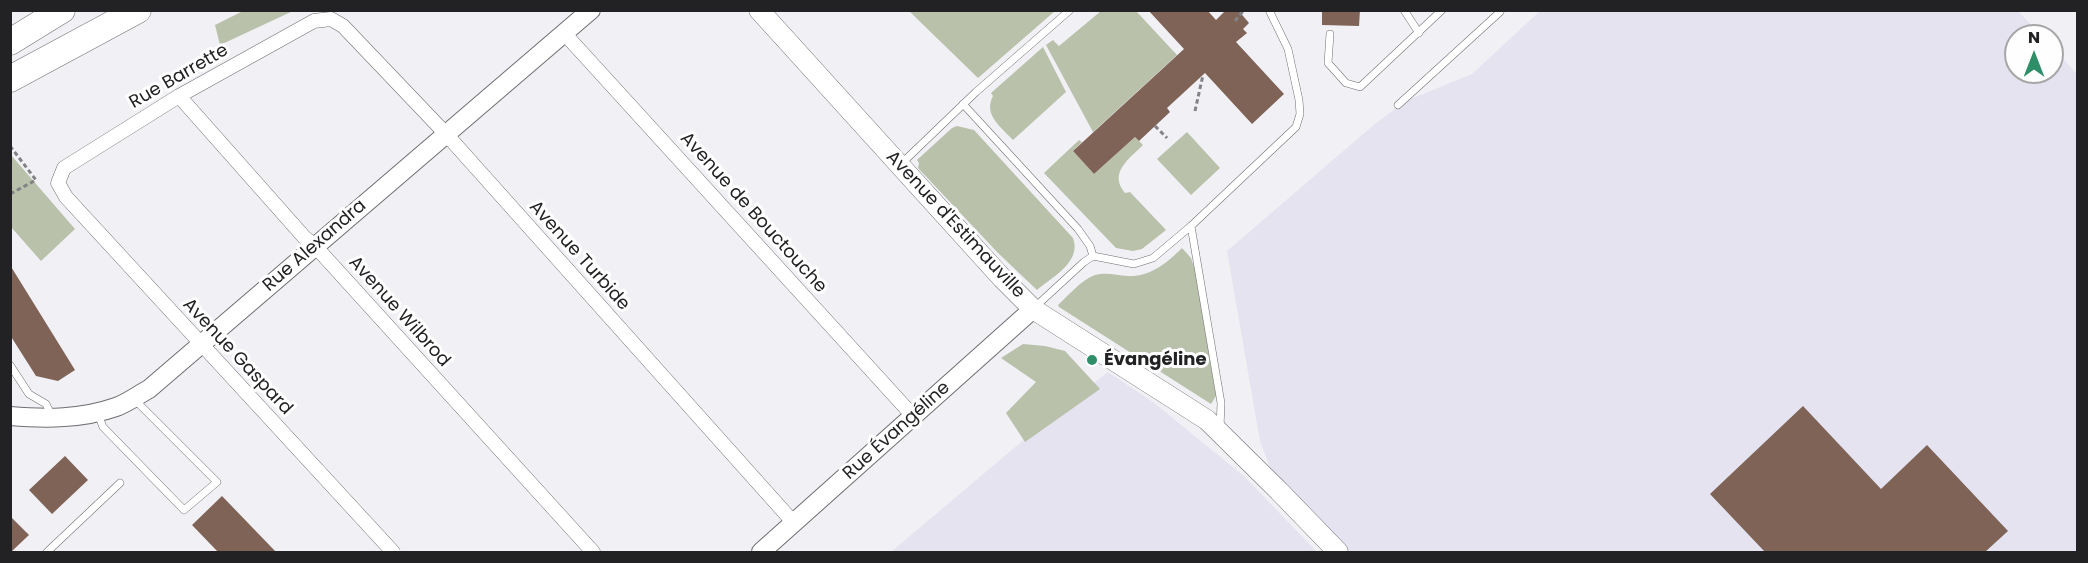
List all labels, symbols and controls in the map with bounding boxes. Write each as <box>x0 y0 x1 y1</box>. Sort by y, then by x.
north arrow <box>2004 24 2064 84</box>
text: N <box>2028 26 2040 49</box>
street label: Rue Barrette <box>126 40 232 114</box>
street label: Avenue de Bouctouche <box>675 128 831 298</box>
street label: Avenue d'Estimauville <box>881 147 1029 303</box>
street label: Rue Alexandra <box>259 195 371 297</box>
street label: Avenue Turbide <box>524 197 634 315</box>
street label: Avenue Wilbrod <box>344 252 454 372</box>
street label: Avenue Gaspard <box>178 294 296 420</box>
place label: Évangéline <box>1104 349 1207 371</box>
marker: Évangéline <box>1085 353 1099 367</box>
street label: Rue Évangéline <box>839 377 955 485</box>

